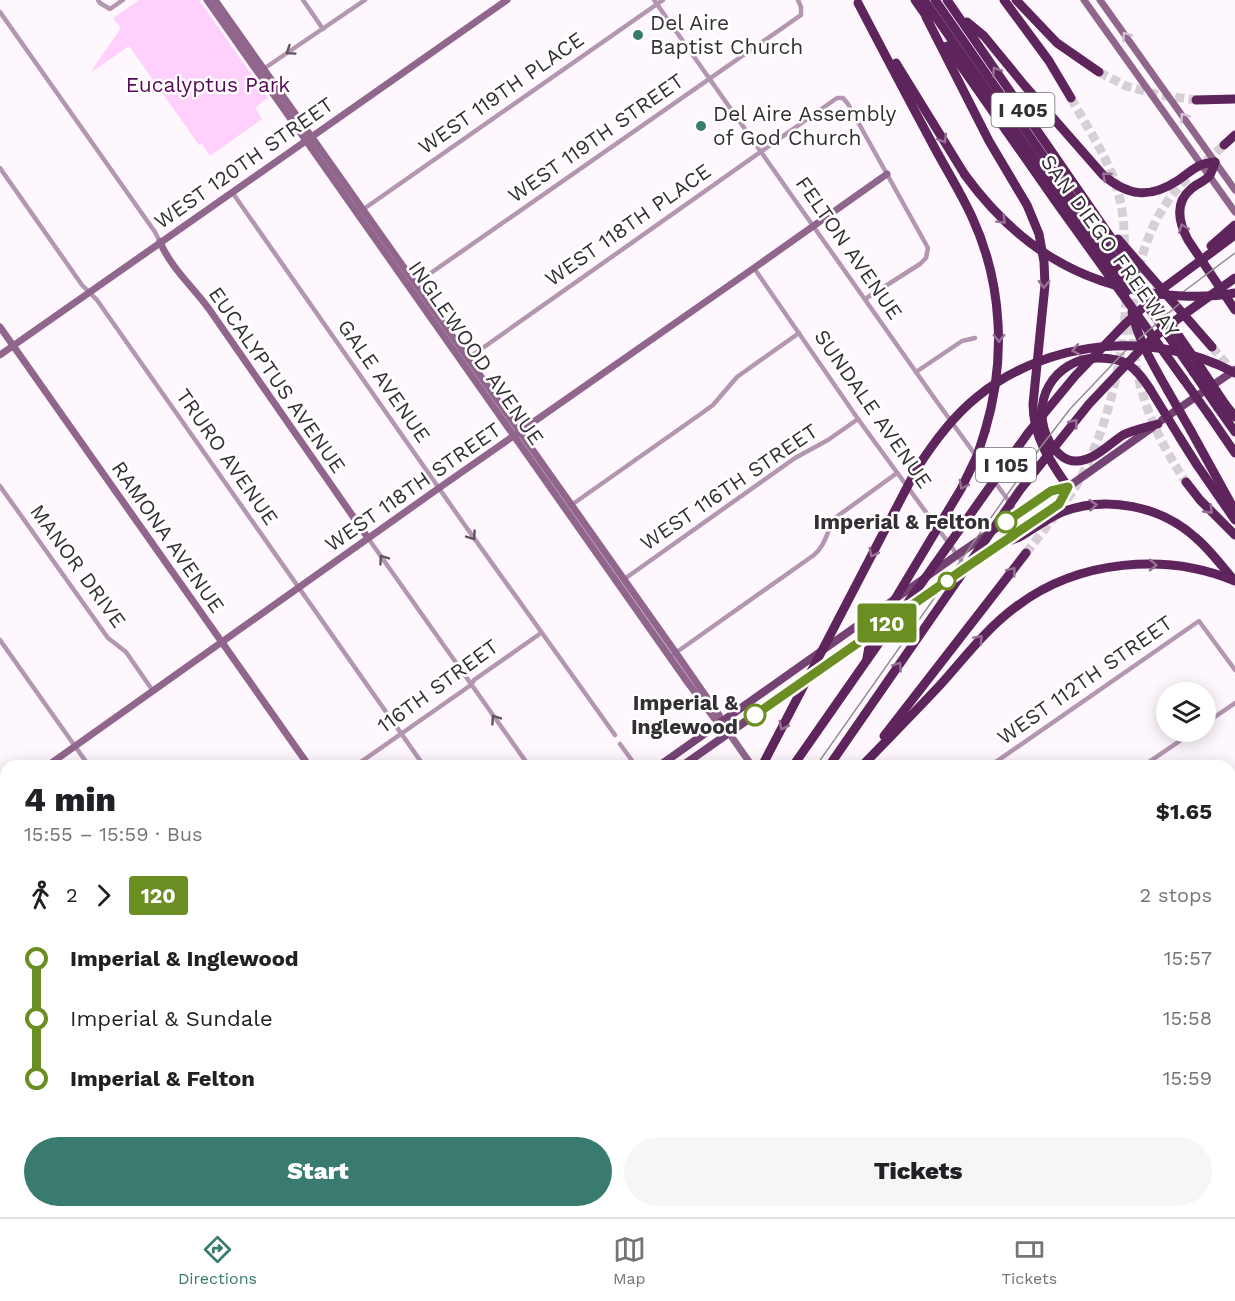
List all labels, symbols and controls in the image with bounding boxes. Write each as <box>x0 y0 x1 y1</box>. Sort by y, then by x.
place label: Del Aire Baptist Church <box>650 10 803 59</box>
street label: WEST 119TH PLACE <box>413 26 588 159</box>
marker: Del Aire Baptist Church <box>631 28 645 42</box>
one-way arrow <box>1122 32 1133 43</box>
one-way arrow <box>286 44 297 55</box>
one-way arrow <box>992 66 1003 77</box>
street label: WEST 119TH STREET <box>503 67 689 208</box>
park label: Eucalyptus Park <box>126 72 290 97</box>
street label: WEST 120TH STREET <box>149 91 338 234</box>
road number: I 405 <box>992 93 1054 127</box>
place label: Del Aire Assembly of God Church <box>713 101 896 150</box>
one-way arrow <box>1180 113 1191 124</box>
marker: Del Aire Assembly of God Church <box>694 119 708 133</box>
one-way arrow <box>936 133 947 143</box>
street label: SAN DIEGO FREEWAY <box>1036 150 1185 342</box>
street label: WEST 118TH PLACE <box>540 158 715 291</box>
street label: FELTON AVENUE <box>791 171 908 324</box>
one-way arrow <box>1102 173 1113 184</box>
one-way arrow <box>996 213 1006 224</box>
one-way arrow <box>1177 223 1190 233</box>
street label: INGLEWOOD AVENUE <box>403 256 549 450</box>
one-way arrow <box>1038 279 1050 288</box>
street label: EUCALYPTUS AVENUE <box>204 282 351 478</box>
street label: GALE AVENUE <box>333 314 436 447</box>
street label: SUNDALE AVENUE <box>809 325 938 493</box>
one-way arrow <box>992 333 1005 342</box>
one-way arrow <box>1072 343 1082 356</box>
street label: TRURO AVENUE <box>171 384 284 530</box>
street label: WEST 118TH STREET <box>320 416 506 557</box>
street label: WEST 116TH STREET <box>635 418 822 555</box>
one-way arrow <box>1066 418 1077 429</box>
road number: I 105 <box>976 448 1036 482</box>
street label: RAMONA AVENUE <box>107 456 230 617</box>
one-way arrow <box>958 479 970 490</box>
street label: MANOR DRIVE <box>25 499 132 632</box>
one-way arrow <box>1088 499 1097 512</box>
one-way arrow <box>1202 503 1213 513</box>
place label: Imperial & Felton <box>814 509 990 534</box>
marker: Imperial & Felton <box>995 511 1017 533</box>
one-way arrow <box>465 529 476 540</box>
one-way arrow <box>869 547 880 557</box>
one-way arrow <box>379 555 390 566</box>
one-way arrow <box>1148 558 1157 571</box>
one-way arrow <box>1004 567 1015 578</box>
unlabelled marker <box>938 572 956 590</box>
line badge: 120 <box>852 604 922 642</box>
street label: WEST 112TH STREET <box>992 609 1177 750</box>
text: 120 <box>869 611 905 636</box>
street label: 116TH STREET <box>372 633 503 738</box>
one-way arrow <box>972 636 983 646</box>
one-way arrow <box>891 661 902 672</box>
map controls <box>1156 682 1216 742</box>
button: layers <box>1156 682 1216 742</box>
place label: Imperial & Inglewood <box>631 690 738 739</box>
marker: Imperial & Inglewood <box>744 704 766 726</box>
one-way arrow <box>491 714 502 725</box>
one-way arrow <box>779 720 791 731</box>
text: 4 min <box>24 780 116 819</box>
text: $1.65 <box>1156 799 1212 824</box>
text: 15:55 – 15:59 · Bus <box>24 822 203 846</box>
icon: walk <box>24 879 57 912</box>
icon: forward <box>87 879 120 912</box>
text: 2 <box>66 883 78 907</box>
text: 120 <box>141 883 176 908</box>
text: 2 stops <box>1140 883 1212 907</box>
text: Imperial & Inglewood <box>70 946 299 971</box>
text: 15:57 <box>1164 946 1212 970</box>
text: Imperial & Sundale <box>70 1006 273 1031</box>
text: 15:58 <box>1163 1006 1212 1030</box>
text: Imperial & Felton <box>70 1066 255 1091</box>
text: 15:59 <box>1163 1066 1212 1090</box>
button: Start <box>24 1137 612 1206</box>
button: Tickets <box>624 1137 1212 1206</box>
tab: Directions <box>178 1233 257 1288</box>
tab: Map <box>613 1233 646 1288</box>
tab: Tickets <box>1002 1233 1057 1288</box>

